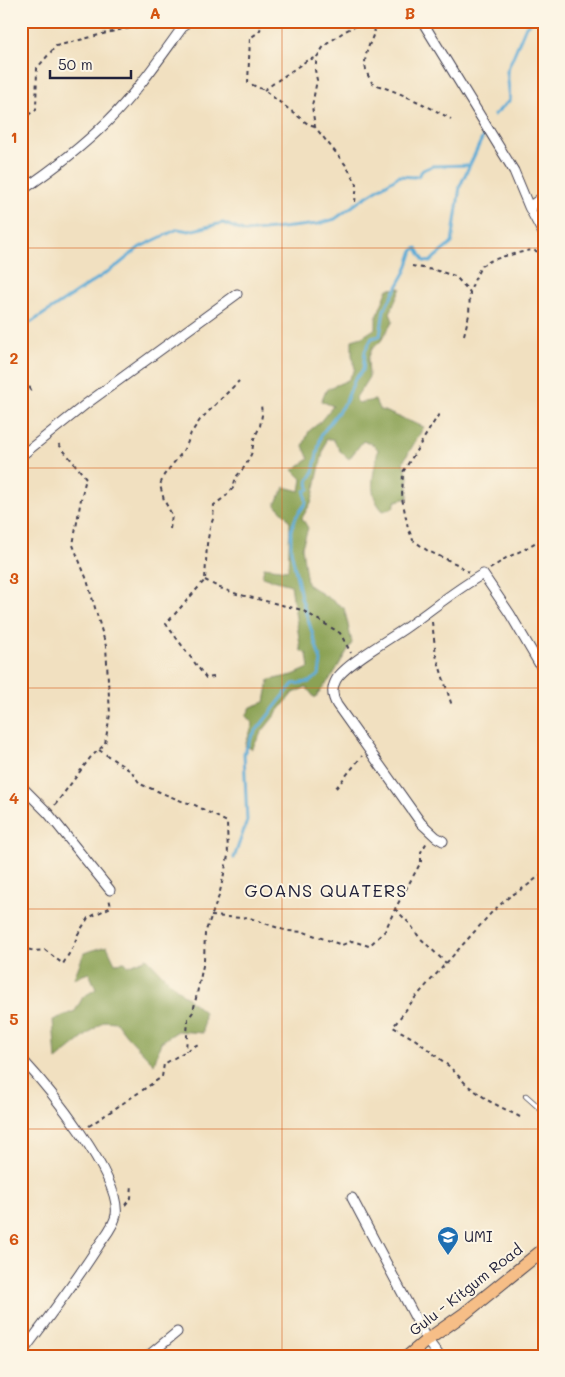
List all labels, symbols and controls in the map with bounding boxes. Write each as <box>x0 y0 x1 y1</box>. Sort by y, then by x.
text: A <box>149 2 161 23</box>
text: B <box>405 2 415 23</box>
scale bar <box>50 48 131 80</box>
text: 50 m <box>58 54 93 74</box>
text: 1 <box>10 126 18 147</box>
text: 2 <box>10 347 19 368</box>
text: 3 <box>9 567 19 588</box>
text: 4 <box>9 787 19 808</box>
district label: GOANS QUATERS <box>245 878 407 902</box>
text: 5 <box>9 1008 19 1029</box>
school or university icon: UMI <box>436 1225 460 1256</box>
place label: UMI <box>464 1226 493 1246</box>
text: 6 <box>9 1228 19 1249</box>
street label: Gulu - Kitgum Road <box>405 1239 526 1340</box>

